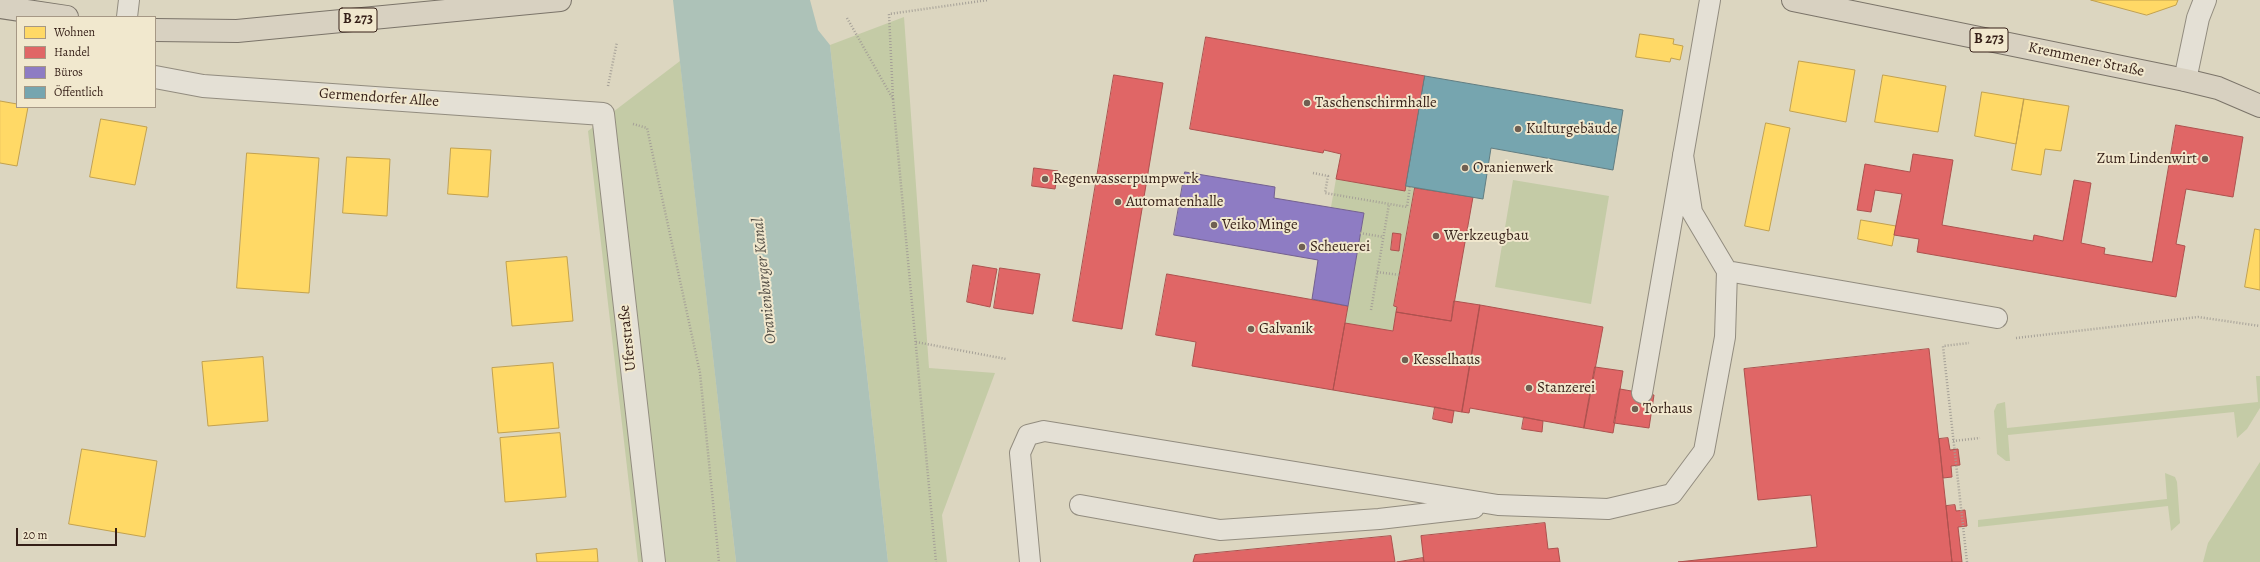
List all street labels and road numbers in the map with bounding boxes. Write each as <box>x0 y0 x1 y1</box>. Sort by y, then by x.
road number: B 273 <box>339 8 377 32</box>
road number: B 273 <box>1970 28 2008 52</box>
street label: Kremmener Straße <box>2026 39 2146 81</box>
street label: Germendorfer Allee <box>318 85 440 111</box>
street label: Uferstraße <box>616 304 640 372</box>

